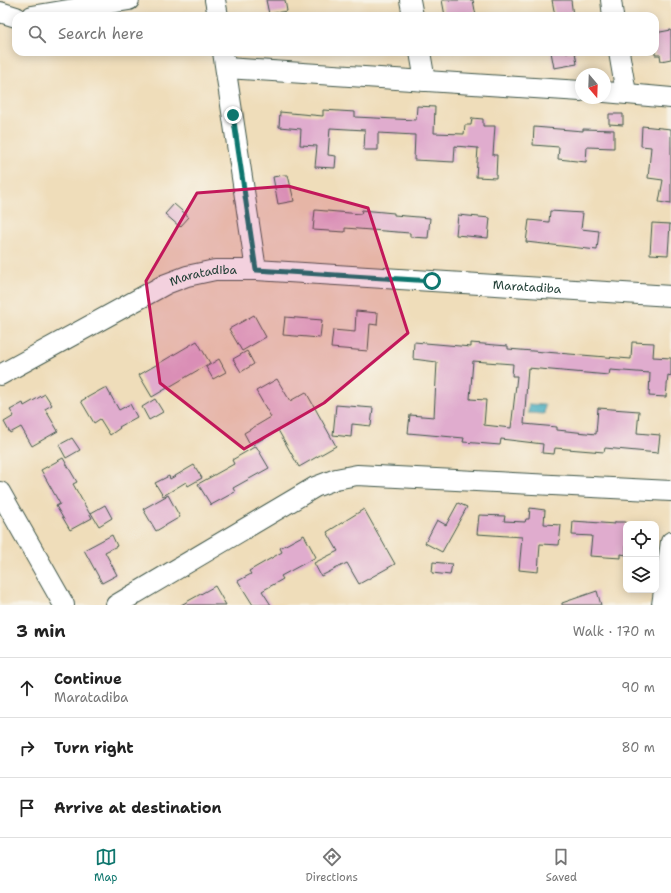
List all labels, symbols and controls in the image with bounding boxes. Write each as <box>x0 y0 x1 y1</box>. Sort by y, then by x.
search box <box>12 12 659 56</box>
icon: search <box>26 23 48 45</box>
text: Search here <box>58 24 144 44</box>
north arrow <box>575 68 611 104</box>
route end <box>224 106 242 124</box>
street label: Maratadiba <box>167 262 237 290</box>
route start <box>423 272 441 290</box>
street label: Maratadiba <box>492 277 562 297</box>
map controls <box>623 521 659 593</box>
button: locate <box>623 521 659 557</box>
button: layers <box>623 557 659 593</box>
text: 3 min <box>16 620 66 642</box>
text: Walk · 170 m <box>573 623 655 640</box>
text: Continue <box>54 669 122 689</box>
icon: ahead <box>16 677 38 699</box>
text: 90 m <box>621 679 655 696</box>
text: Maratadiba <box>54 689 128 706</box>
icon: right <box>16 737 38 759</box>
text: Turn right <box>54 738 134 758</box>
text: 80 m <box>621 739 655 756</box>
icon: arrive <box>16 797 38 819</box>
text: Arrive at destination <box>54 798 222 818</box>
tab: Map <box>94 846 118 885</box>
tab: Directions <box>305 846 358 885</box>
tab: Saved <box>546 846 577 885</box>

